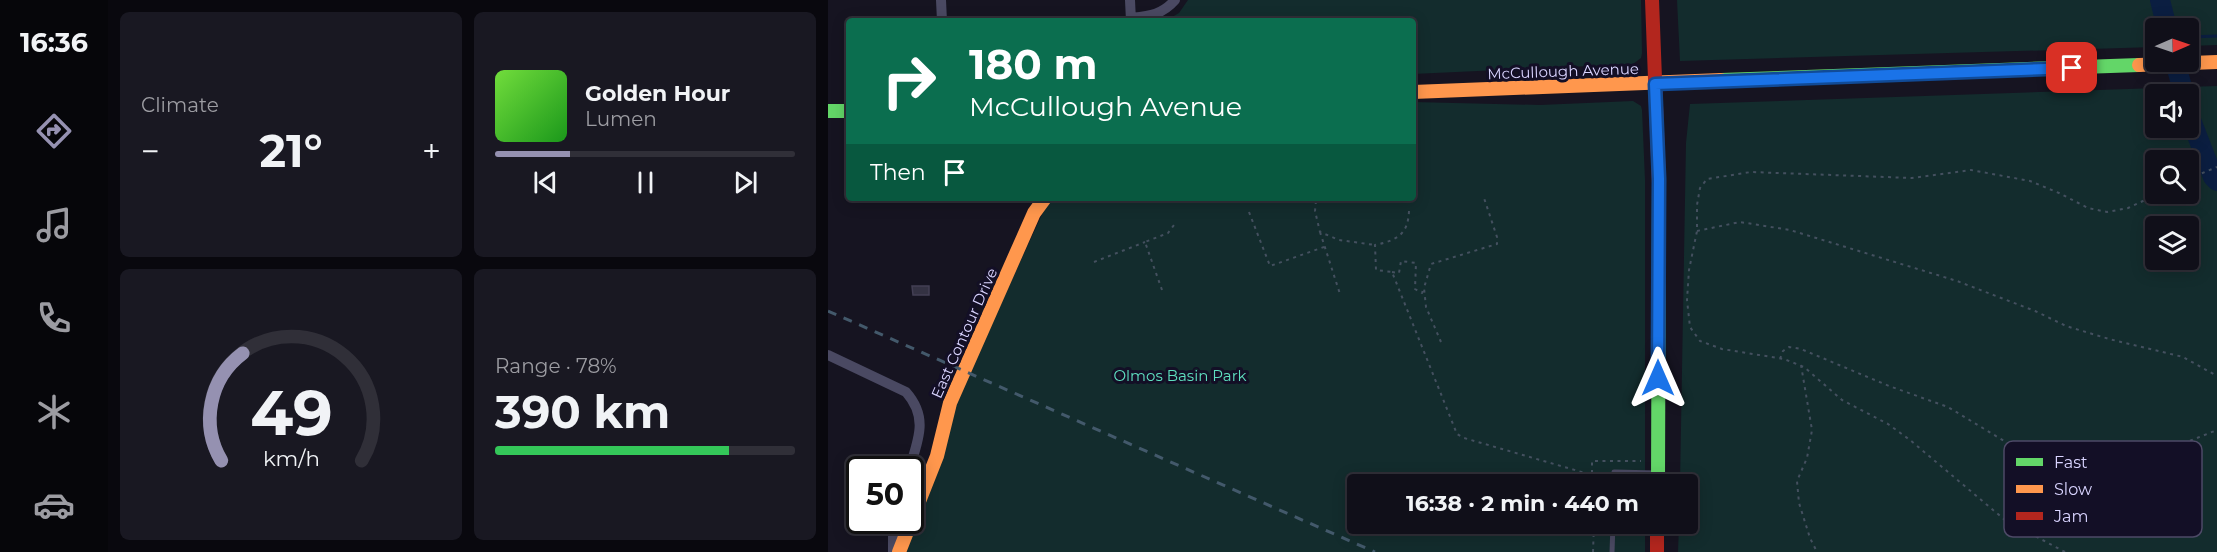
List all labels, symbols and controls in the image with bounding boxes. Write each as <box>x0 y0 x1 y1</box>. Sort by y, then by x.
north arrow <box>2145 18 2199 72</box>
map controls <box>2145 18 2199 270</box>
text: 16:36 <box>20 26 88 59</box>
text: 180 m <box>969 38 1098 90</box>
icon: right <box>870 42 948 120</box>
pin <box>2046 42 2097 93</box>
icon: arrive <box>2055 51 2088 84</box>
street label: McCullough Avenue <box>1487 59 1639 83</box>
text: Golden Hour <box>585 80 730 107</box>
button: sound <box>2145 84 2199 138</box>
text: McCullough Avenue <box>969 90 1242 123</box>
text: Climate <box>141 93 219 117</box>
text: Lumen <box>585 107 657 131</box>
icon: directions <box>33 110 75 152</box>
text: 21° <box>259 123 323 178</box>
text: − <box>141 131 160 171</box>
text: + <box>422 131 441 171</box>
button: search <box>2145 150 2199 204</box>
icon: arrive <box>938 156 971 189</box>
text: Then <box>870 159 926 186</box>
icon: previous <box>529 166 562 199</box>
icon: pause <box>629 166 662 199</box>
icon: next <box>729 166 762 199</box>
icon: music <box>33 204 75 246</box>
button: layers <box>2145 216 2199 270</box>
street label: East Contour Drive <box>927 265 1001 401</box>
icon: phone <box>33 297 75 339</box>
position arrow <box>1626 346 1690 410</box>
text: Range · 78% <box>495 354 617 378</box>
park label: Olmos Basin Park <box>1113 366 1247 385</box>
text: 49 <box>250 375 332 451</box>
text: 390 km <box>495 384 670 439</box>
icon: climate <box>33 391 75 433</box>
legend <box>2004 441 2202 537</box>
text: km/h <box>262 446 320 472</box>
text: Fast <box>2054 453 2088 472</box>
speed limit sign: 50 <box>846 456 924 534</box>
text: Slow <box>2054 480 2092 499</box>
icon: car <box>33 484 75 526</box>
text: 16:38 · 2 min · 440 m <box>1406 490 1639 517</box>
text: Jam <box>2053 507 2088 526</box>

